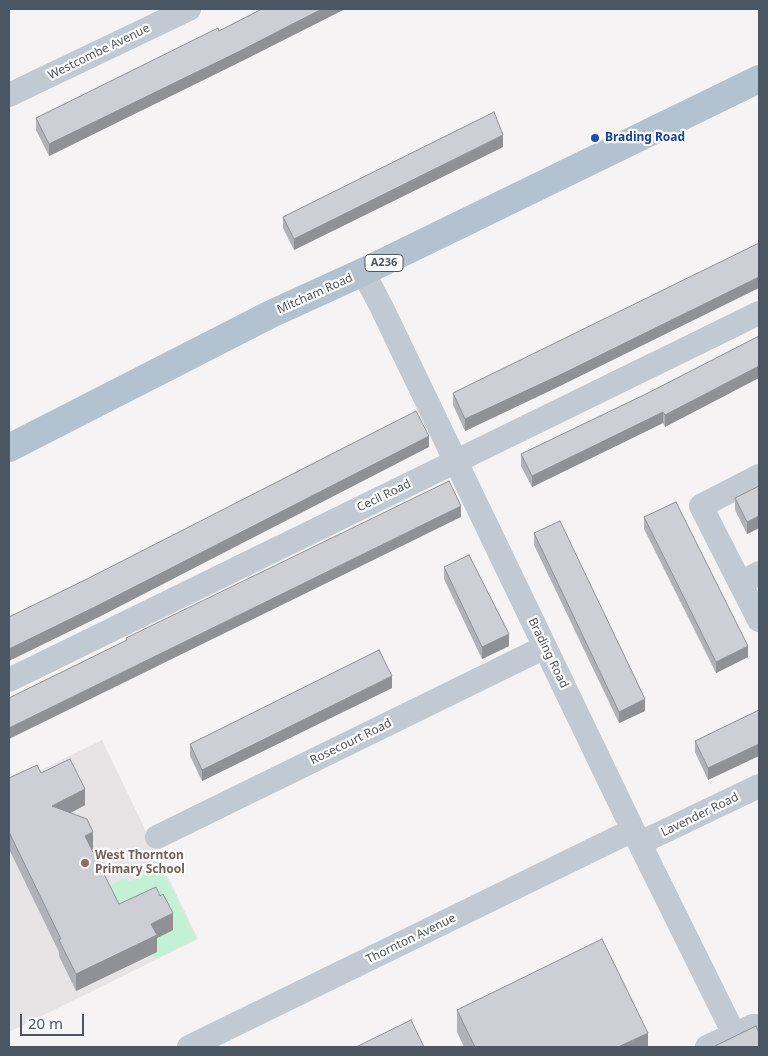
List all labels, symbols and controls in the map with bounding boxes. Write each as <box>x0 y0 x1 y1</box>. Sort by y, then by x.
street label: Westcombe Avenue <box>46 21 152 83</box>
place label: Brading Road <box>605 131 685 145</box>
marker: Brading Road <box>589 132 601 144</box>
road number: A236 <box>365 254 403 272</box>
street label: Mitcham Road <box>275 271 355 317</box>
street label: Cecil Road <box>355 477 413 515</box>
street label: Brading Road <box>525 615 571 691</box>
street label: Rosecourt Road <box>308 716 394 768</box>
street label: Lavender Road <box>659 790 741 840</box>
place label: West Thornton Primary School <box>95 849 185 877</box>
marker: West Thornton Primary School <box>79 857 91 869</box>
street label: Thornton Avenue <box>364 911 458 967</box>
scale bar <box>22 1004 86 1036</box>
text: 20 m <box>28 1013 63 1033</box>

